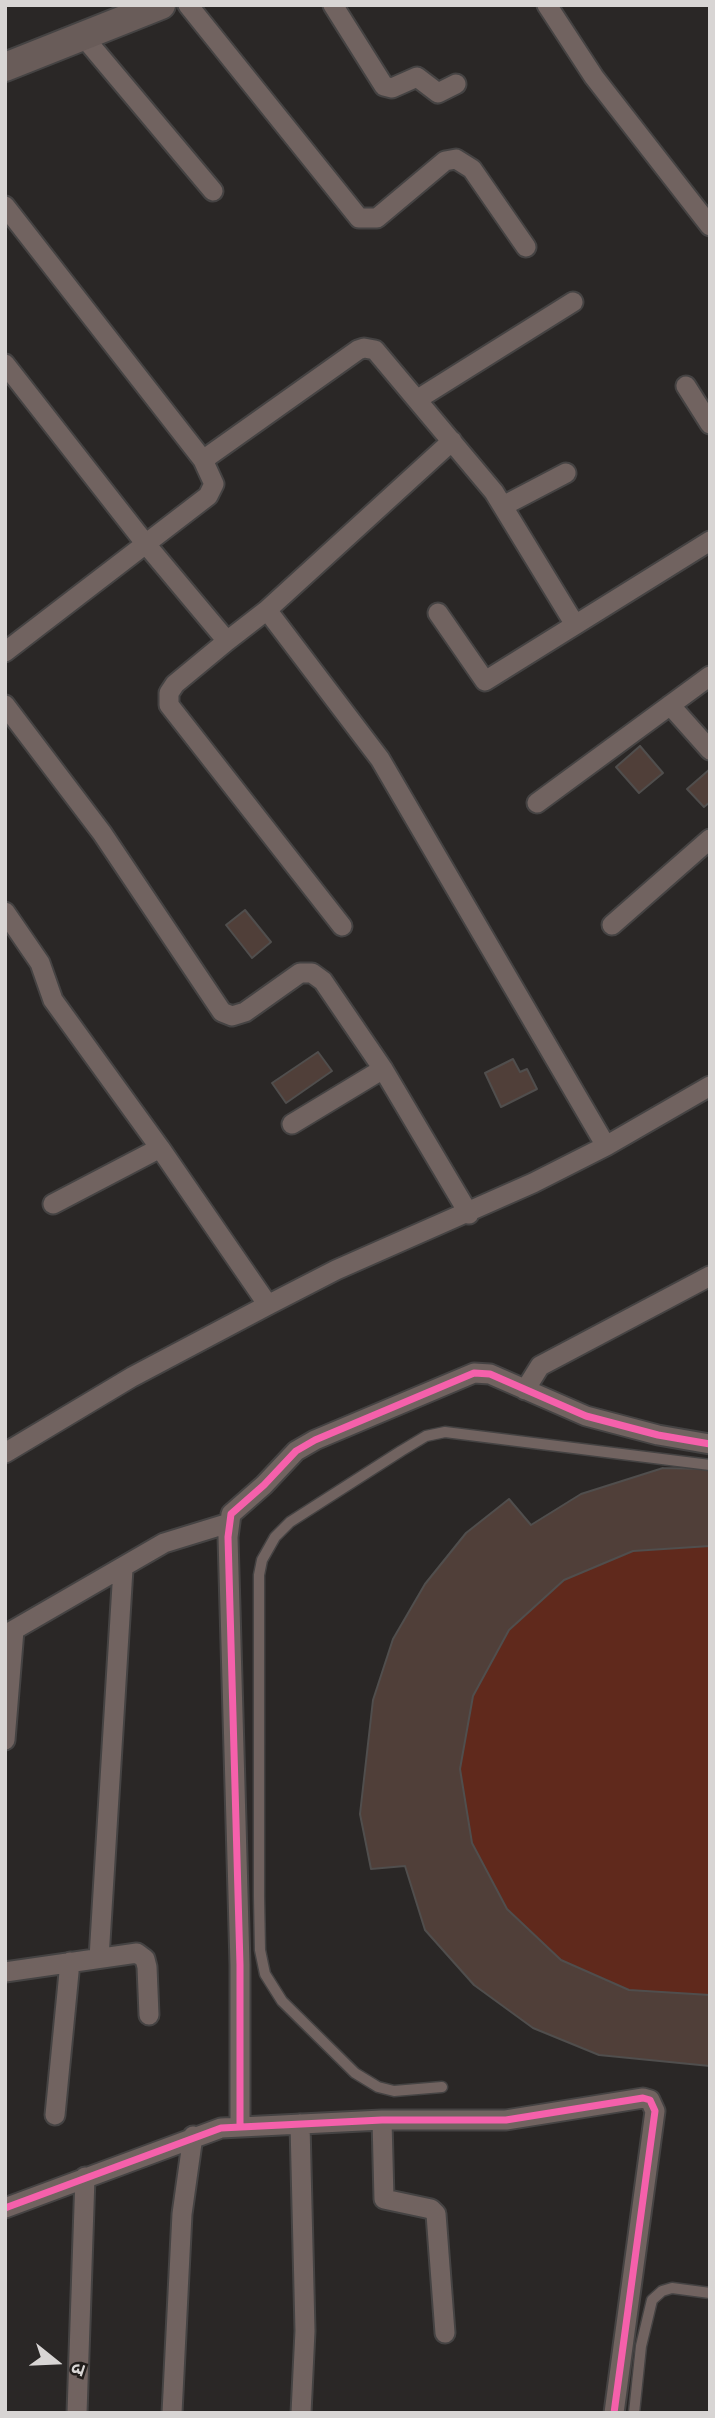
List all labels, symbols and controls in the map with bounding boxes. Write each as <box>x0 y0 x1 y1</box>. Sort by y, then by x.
north arrow <box>21 2327 91 2397</box>
text: उ <box>63 2359 90 2378</box>

